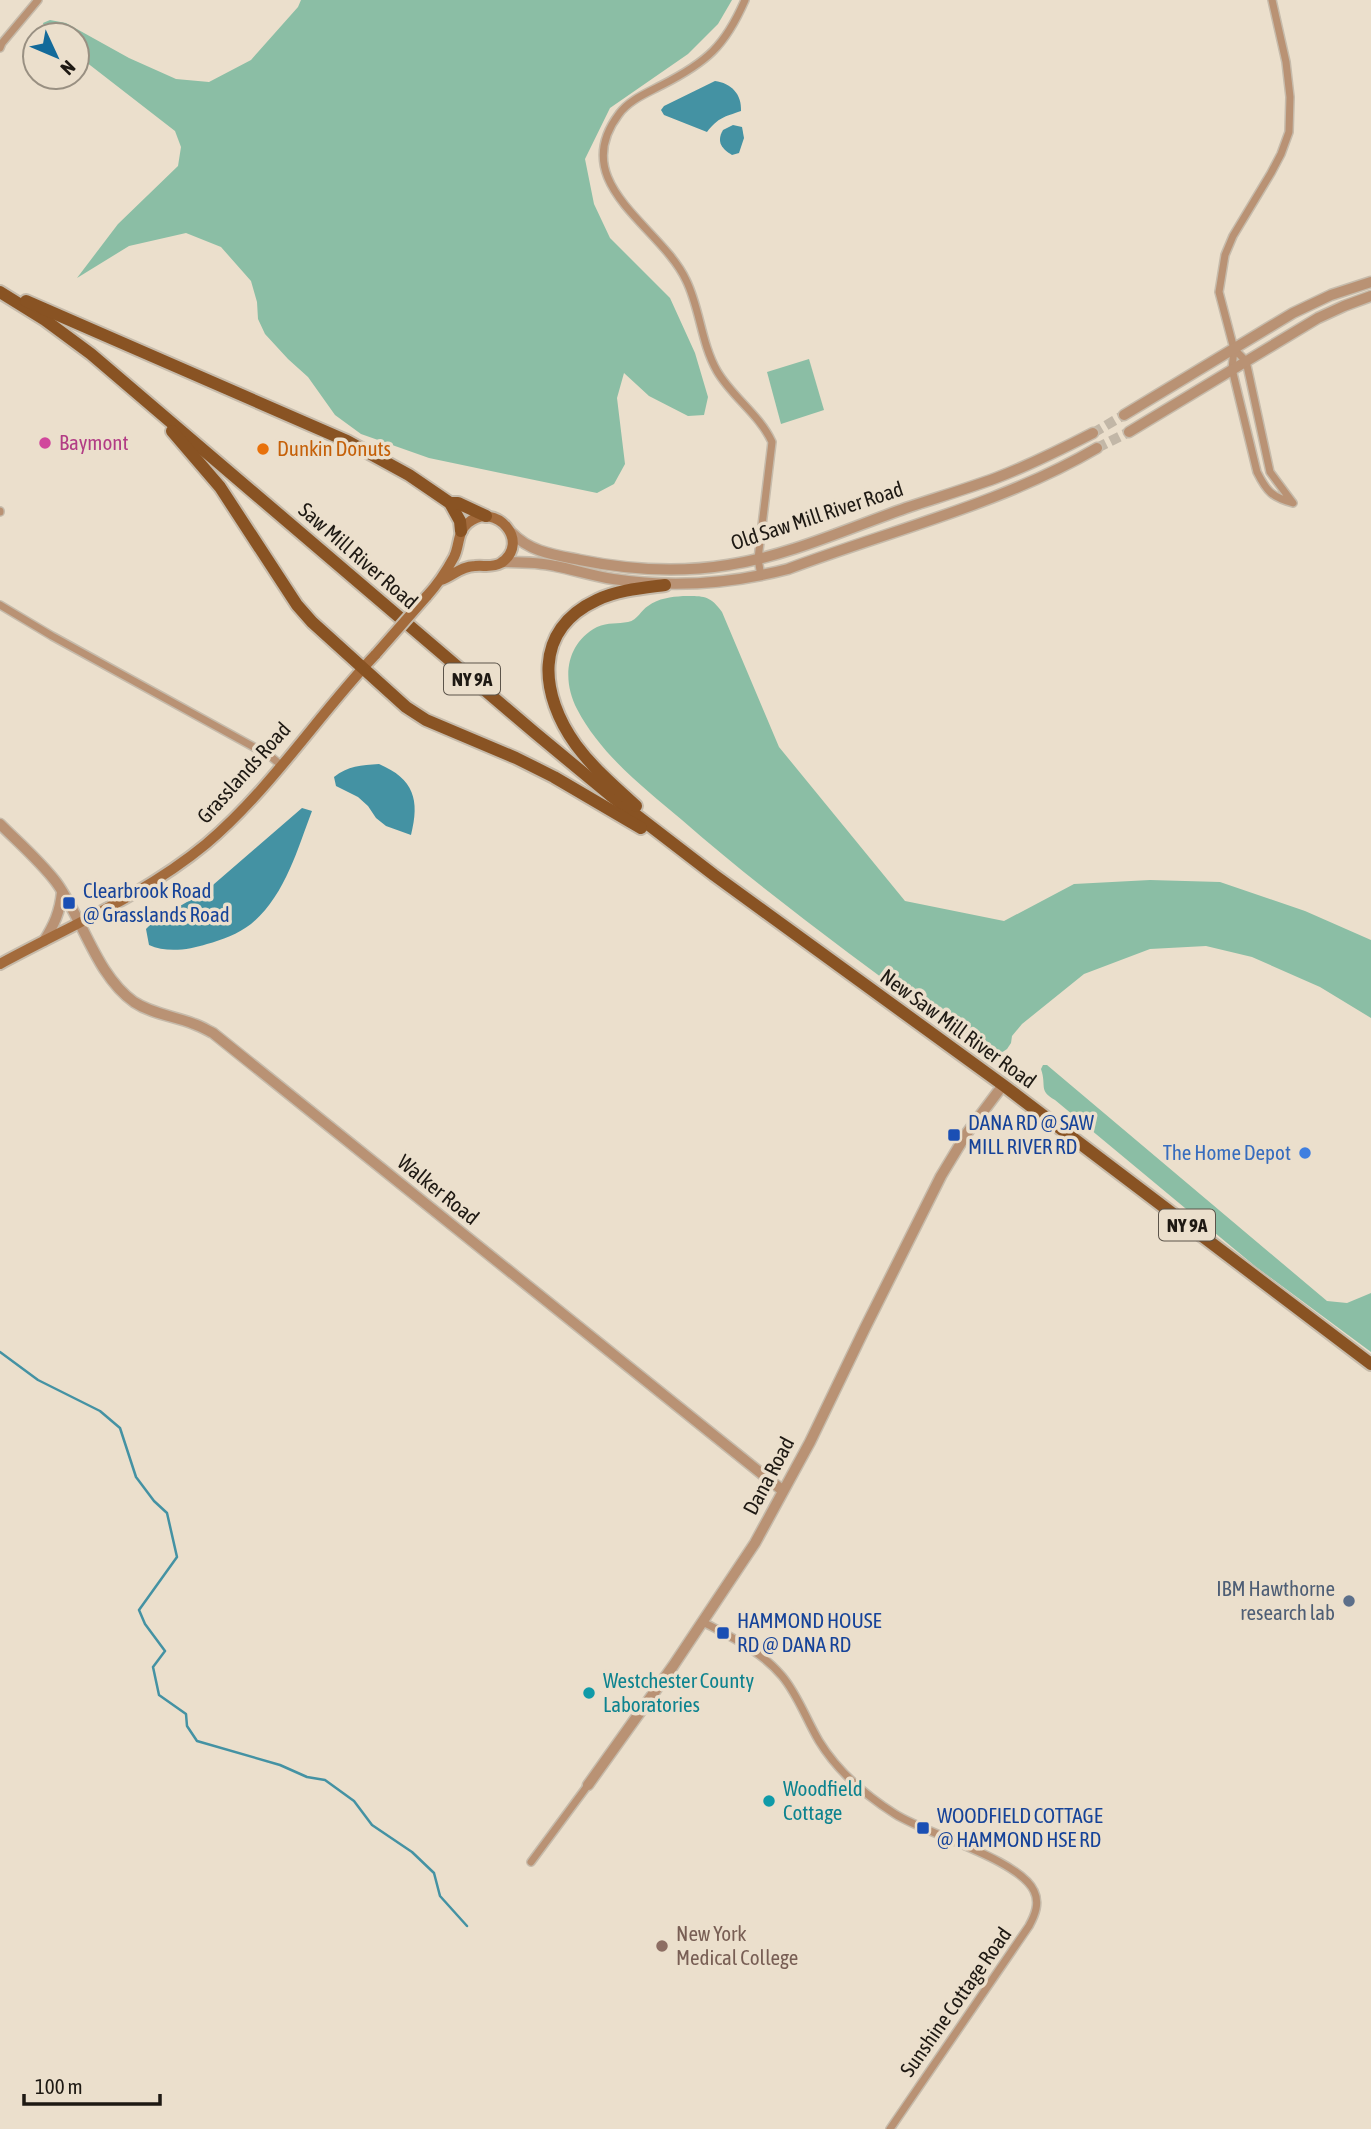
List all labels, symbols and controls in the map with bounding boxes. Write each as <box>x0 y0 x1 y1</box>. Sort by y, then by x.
north arrow <box>21 21 91 91</box>
text: N <box>56 56 80 79</box>
place label: Baymont <box>59 430 129 454</box>
marker: Baymont <box>37 435 53 451</box>
place label: Dunkin Donuts <box>277 436 391 460</box>
marker: Dunkin Donuts <box>255 441 271 457</box>
street label: Old Saw Mill River Road <box>727 476 906 554</box>
street label: Saw Mill River Road <box>294 497 423 613</box>
road number: NY 9A <box>444 664 500 694</box>
street label: Grasslands Road <box>192 717 295 828</box>
place label: Clearbrook Road @ Grasslands Road <box>83 878 230 926</box>
marker: Clearbrook Road @ Grasslands Road <box>61 895 77 911</box>
street label: New Saw Mill River Road <box>876 964 1041 1093</box>
place label: DANA RD @ SAW MILL RIVER RD <box>968 1110 1095 1158</box>
marker: DANA RD @ SAW MILL RIVER RD <box>946 1127 962 1143</box>
place label: The Home Depot <box>1163 1140 1291 1164</box>
marker: The Home Depot <box>1297 1145 1313 1161</box>
street label: Walker Road <box>393 1149 484 1229</box>
road number: NY 9A <box>1159 1210 1215 1240</box>
street label: Dana Road <box>738 1433 799 1518</box>
place label: IBM Hawthorne research lab <box>1216 1576 1335 1624</box>
marker: IBM Hawthorne research lab <box>1341 1593 1357 1609</box>
place label: HAMMOND HOUSE RD @ DANA RD <box>737 1608 882 1656</box>
marker: HAMMOND HOUSE RD @ DANA RD <box>715 1625 731 1641</box>
place label: Westchester County Laboratories <box>603 1668 754 1716</box>
marker: Westchester County Laboratories <box>581 1685 597 1701</box>
place label: Woodfield Cottage <box>783 1776 863 1824</box>
marker: Woodfield Cottage <box>761 1793 777 1809</box>
place label: WOODFIELD COTTAGE @ HAMMOND HSE RD <box>937 1803 1103 1851</box>
marker: WOODFIELD COTTAGE @ HAMMOND HSE RD <box>915 1820 931 1836</box>
place label: New York Medical College <box>676 1921 798 1969</box>
street label: Sunshine Cottage Road <box>895 1922 1016 2081</box>
marker: New York Medical College <box>654 1938 670 1954</box>
scale bar <box>24 2062 161 2106</box>
text: 100 m <box>35 2074 83 2098</box>

